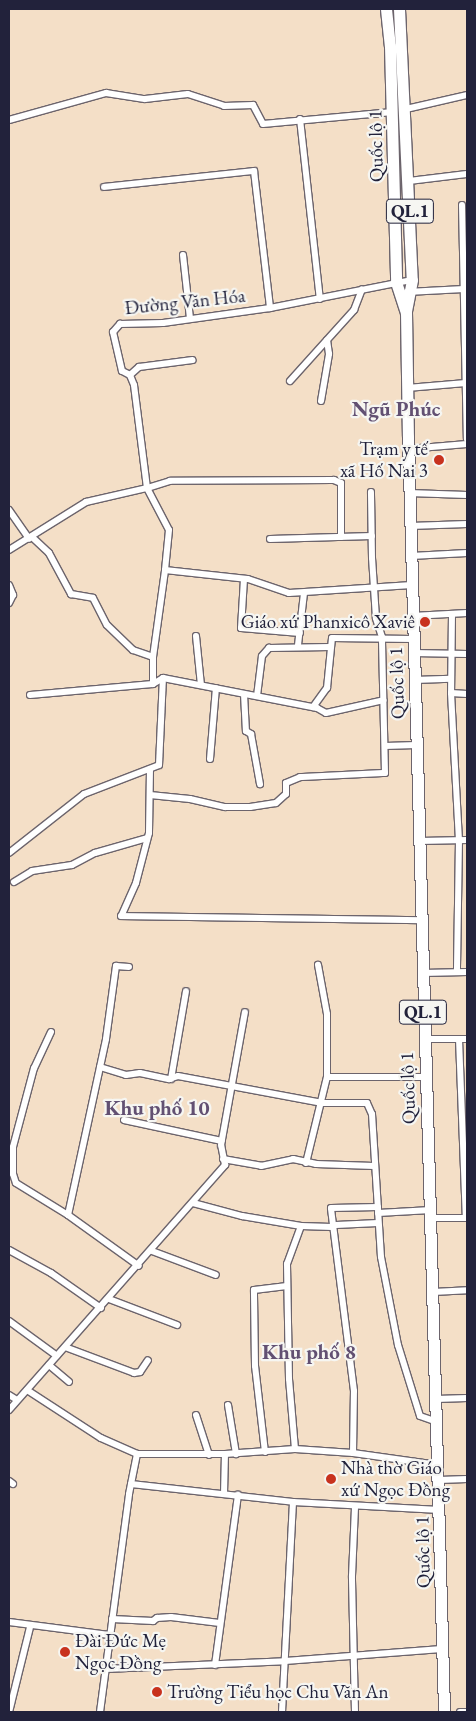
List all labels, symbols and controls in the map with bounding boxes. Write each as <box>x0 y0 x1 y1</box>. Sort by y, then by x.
street label: Quốc lộ 1 <box>364 110 388 182</box>
road number: QL.1 <box>385 196 435 227</box>
street label: Đường Văn Hóa <box>124 284 246 320</box>
district label: Ngũ Phúc <box>352 396 440 422</box>
place label: Trạm y tế xã Hố Nai 3 <box>340 438 428 482</box>
marker: Trạm y tế xã Hố Nai 3 <box>432 453 446 467</box>
place label: Giáo xứ Phanxicô Xaviê <box>241 611 415 633</box>
marker: Giáo xứ Phanxicô Xaviê <box>419 616 431 628</box>
street label: Quốc lộ 1 <box>384 646 410 720</box>
road number: QL.1 <box>398 996 448 1028</box>
street label: Quốc lộ 1 <box>395 1051 421 1125</box>
district label: Khu phố 10 <box>104 1095 210 1121</box>
district label: Khu phố 8 <box>262 1339 356 1365</box>
place label: Nhà thờ Giáo xứ Ngọc Đồng <box>341 1457 450 1501</box>
marker: Nhà thờ Giáo xứ Ngọc Đồng <box>325 1473 337 1485</box>
street label: Quốc lộ 1 <box>411 1516 435 1588</box>
place label: Đài Đức Mẹ Ngọc Đồng <box>75 1630 166 1674</box>
marker: Đài Đức Mẹ Ngọc Đồng <box>59 1646 71 1658</box>
place label: Trường Tiểu học Chu Văn An <box>167 1681 388 1703</box>
marker: Trường Tiểu học Chu Văn An <box>151 1686 163 1698</box>

